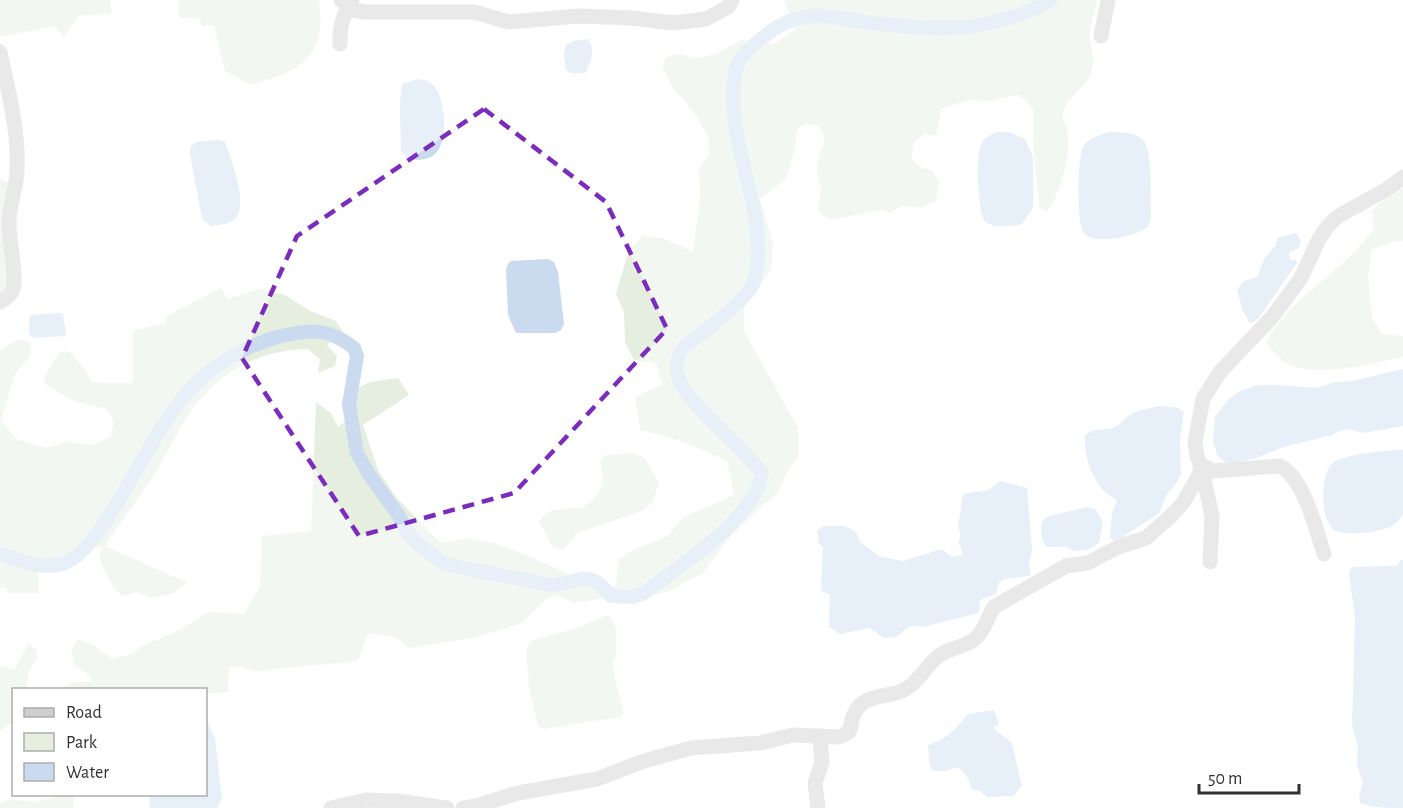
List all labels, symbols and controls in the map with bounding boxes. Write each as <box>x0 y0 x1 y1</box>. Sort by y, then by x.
legend <box>12 688 207 796</box>
text: Road <box>66 704 102 722</box>
text: Park <box>66 734 98 752</box>
scale bar <box>1199 757 1300 795</box>
text: Water <box>66 764 109 782</box>
text: 50 m <box>1208 770 1242 788</box>

